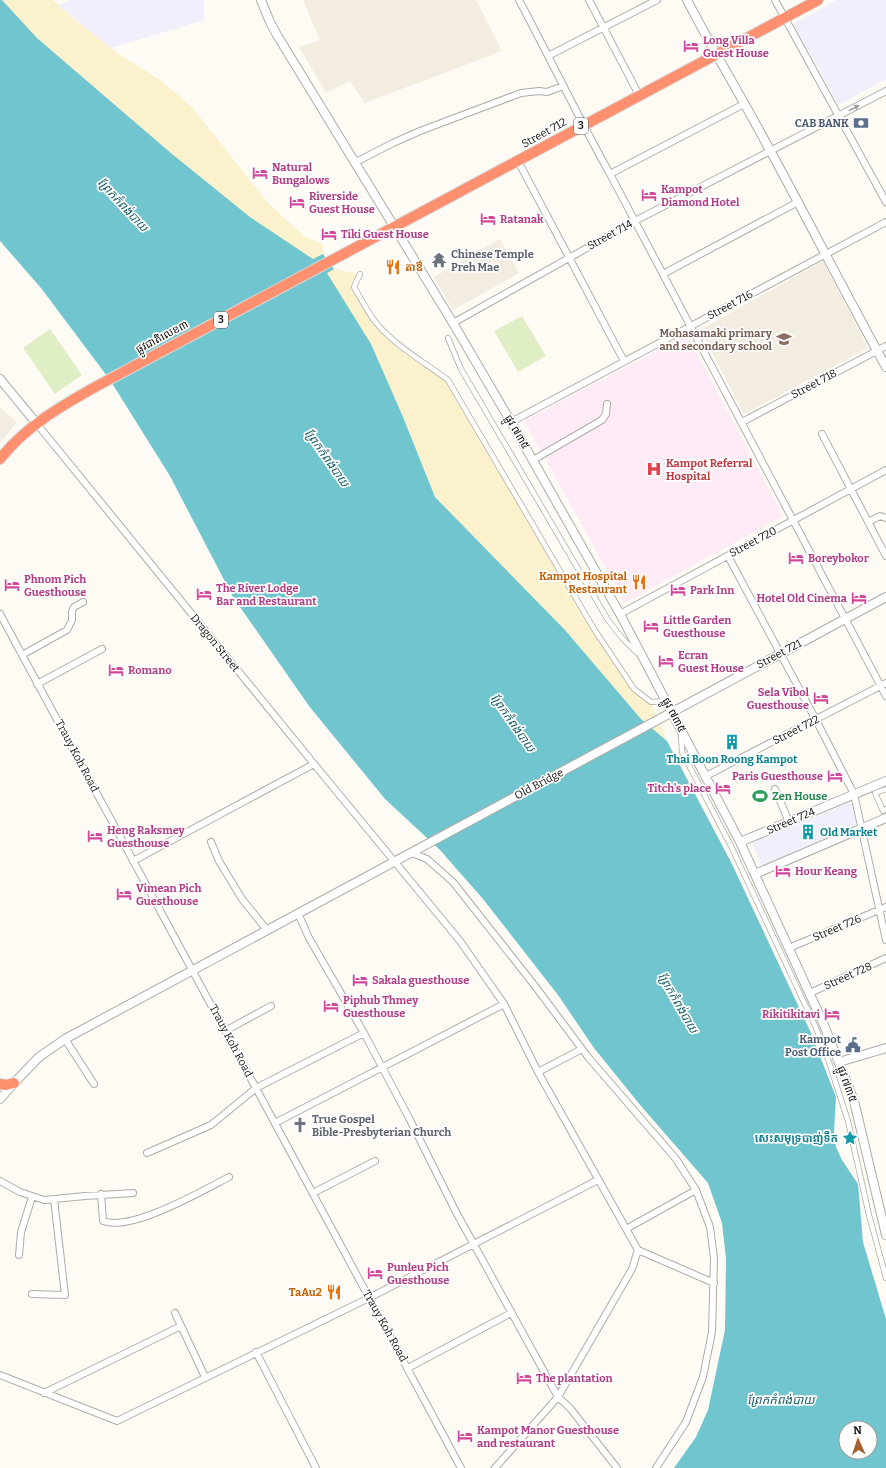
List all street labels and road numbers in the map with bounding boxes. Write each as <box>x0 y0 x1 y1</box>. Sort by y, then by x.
street label: Street 712 <box>519 115 569 151</box>
road number: 3 <box>574 118 588 134</box>
street label: Street 714 <box>585 217 635 253</box>
street label: Street 716 <box>705 288 755 322</box>
road number: 3 <box>214 312 228 328</box>
street label: ផ្លូវជាតិលេខ៣ <box>133 317 192 359</box>
street label: Street 718 <box>789 367 839 401</box>
street label: ផ្លូវ ៧៣៥ <box>499 412 532 453</box>
street label: Street 720 <box>727 524 779 560</box>
street label: Dragon Street <box>188 611 242 675</box>
street label: Street 721 <box>754 636 804 671</box>
street label: ផ្លូវ ៧៣៥ <box>657 695 689 736</box>
street label: Street 722 <box>770 713 822 747</box>
street label: Trauy Koh Road <box>53 718 102 795</box>
street label: Old Bridge <box>512 766 566 802</box>
street label: Street 724 <box>765 805 818 837</box>
street label: Street 726 <box>811 912 863 944</box>
street label: Street 728 <box>822 960 874 992</box>
street label: Trauy Koh Road <box>207 1003 256 1080</box>
street label: ផ្លូវ ៧៣៥ <box>831 1064 860 1105</box>
street label: Trauy Koh Road <box>360 1288 410 1365</box>

